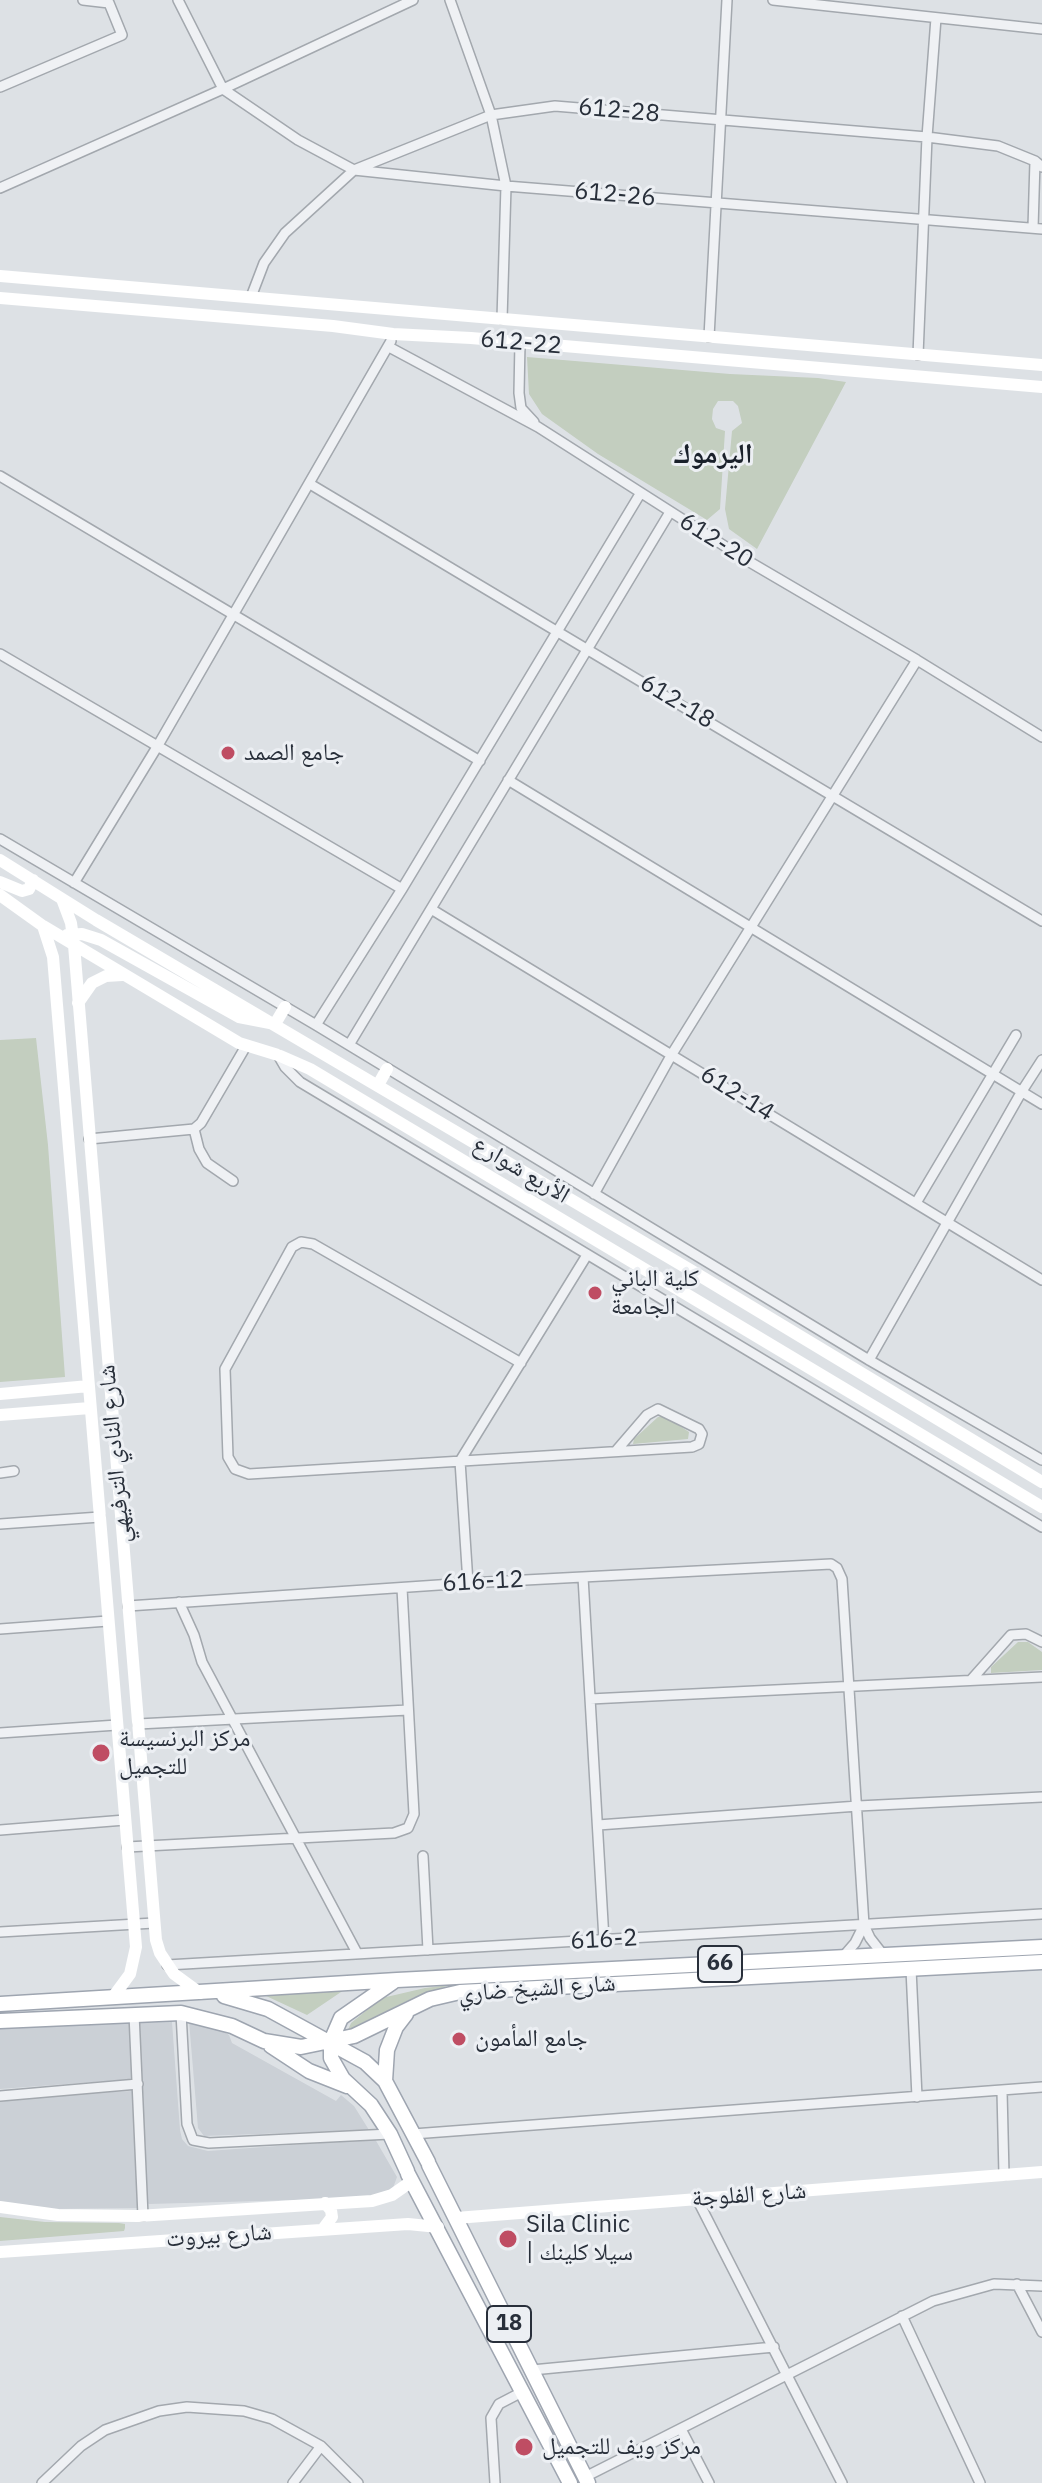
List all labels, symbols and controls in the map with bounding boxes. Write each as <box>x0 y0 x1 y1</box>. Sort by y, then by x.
street label: 612-28 <box>577 93 661 129</box>
street label: 612-26 <box>573 177 657 213</box>
street label: 612-22 <box>479 325 563 361</box>
district label: اليرموك <box>673 438 753 472</box>
street label: 612-20 <box>674 507 758 575</box>
street label: 612-18 <box>635 669 719 735</box>
place label: جامع الصمد <box>244 739 344 767</box>
marker: جامع الصمد <box>219 744 237 762</box>
street label: 612-14 <box>695 1060 779 1128</box>
street label: الأربع شوارع <box>467 1130 575 1210</box>
place label: كلية الباني الجامعة <box>611 1265 699 1321</box>
marker: كلية الباني الجامعة <box>586 1284 604 1302</box>
street label: شارع النادي الترفيهي <box>93 1364 137 1544</box>
street label: 616-12 <box>442 1565 524 1599</box>
place label: مركز البرنسيسة للتجميل <box>119 1725 250 1781</box>
marker: مركز البرنسيسة للتجميل <box>90 1742 112 1764</box>
street label: 616-2 <box>570 1924 638 1956</box>
road number: 66 <box>698 1946 742 1982</box>
street label: شارع الشيخ ضاري <box>458 1969 616 2009</box>
place label: جامع المأمون <box>475 2025 587 2053</box>
marker: جامع المأمون <box>450 2030 468 2048</box>
street label: شارع الفلوجة <box>691 2177 807 2213</box>
place label: Sila Clinic | سيلا كلينك <box>526 2211 633 2267</box>
street label: شارع بيروت <box>165 2218 273 2254</box>
marker: Sila Clinic | سيلا كلينك <box>497 2228 519 2250</box>
road number: 18 <box>487 2306 531 2342</box>
place label: مركز ويف للتجميل <box>542 2433 701 2461</box>
marker: مركز ويف للتجميل <box>513 2436 535 2458</box>

